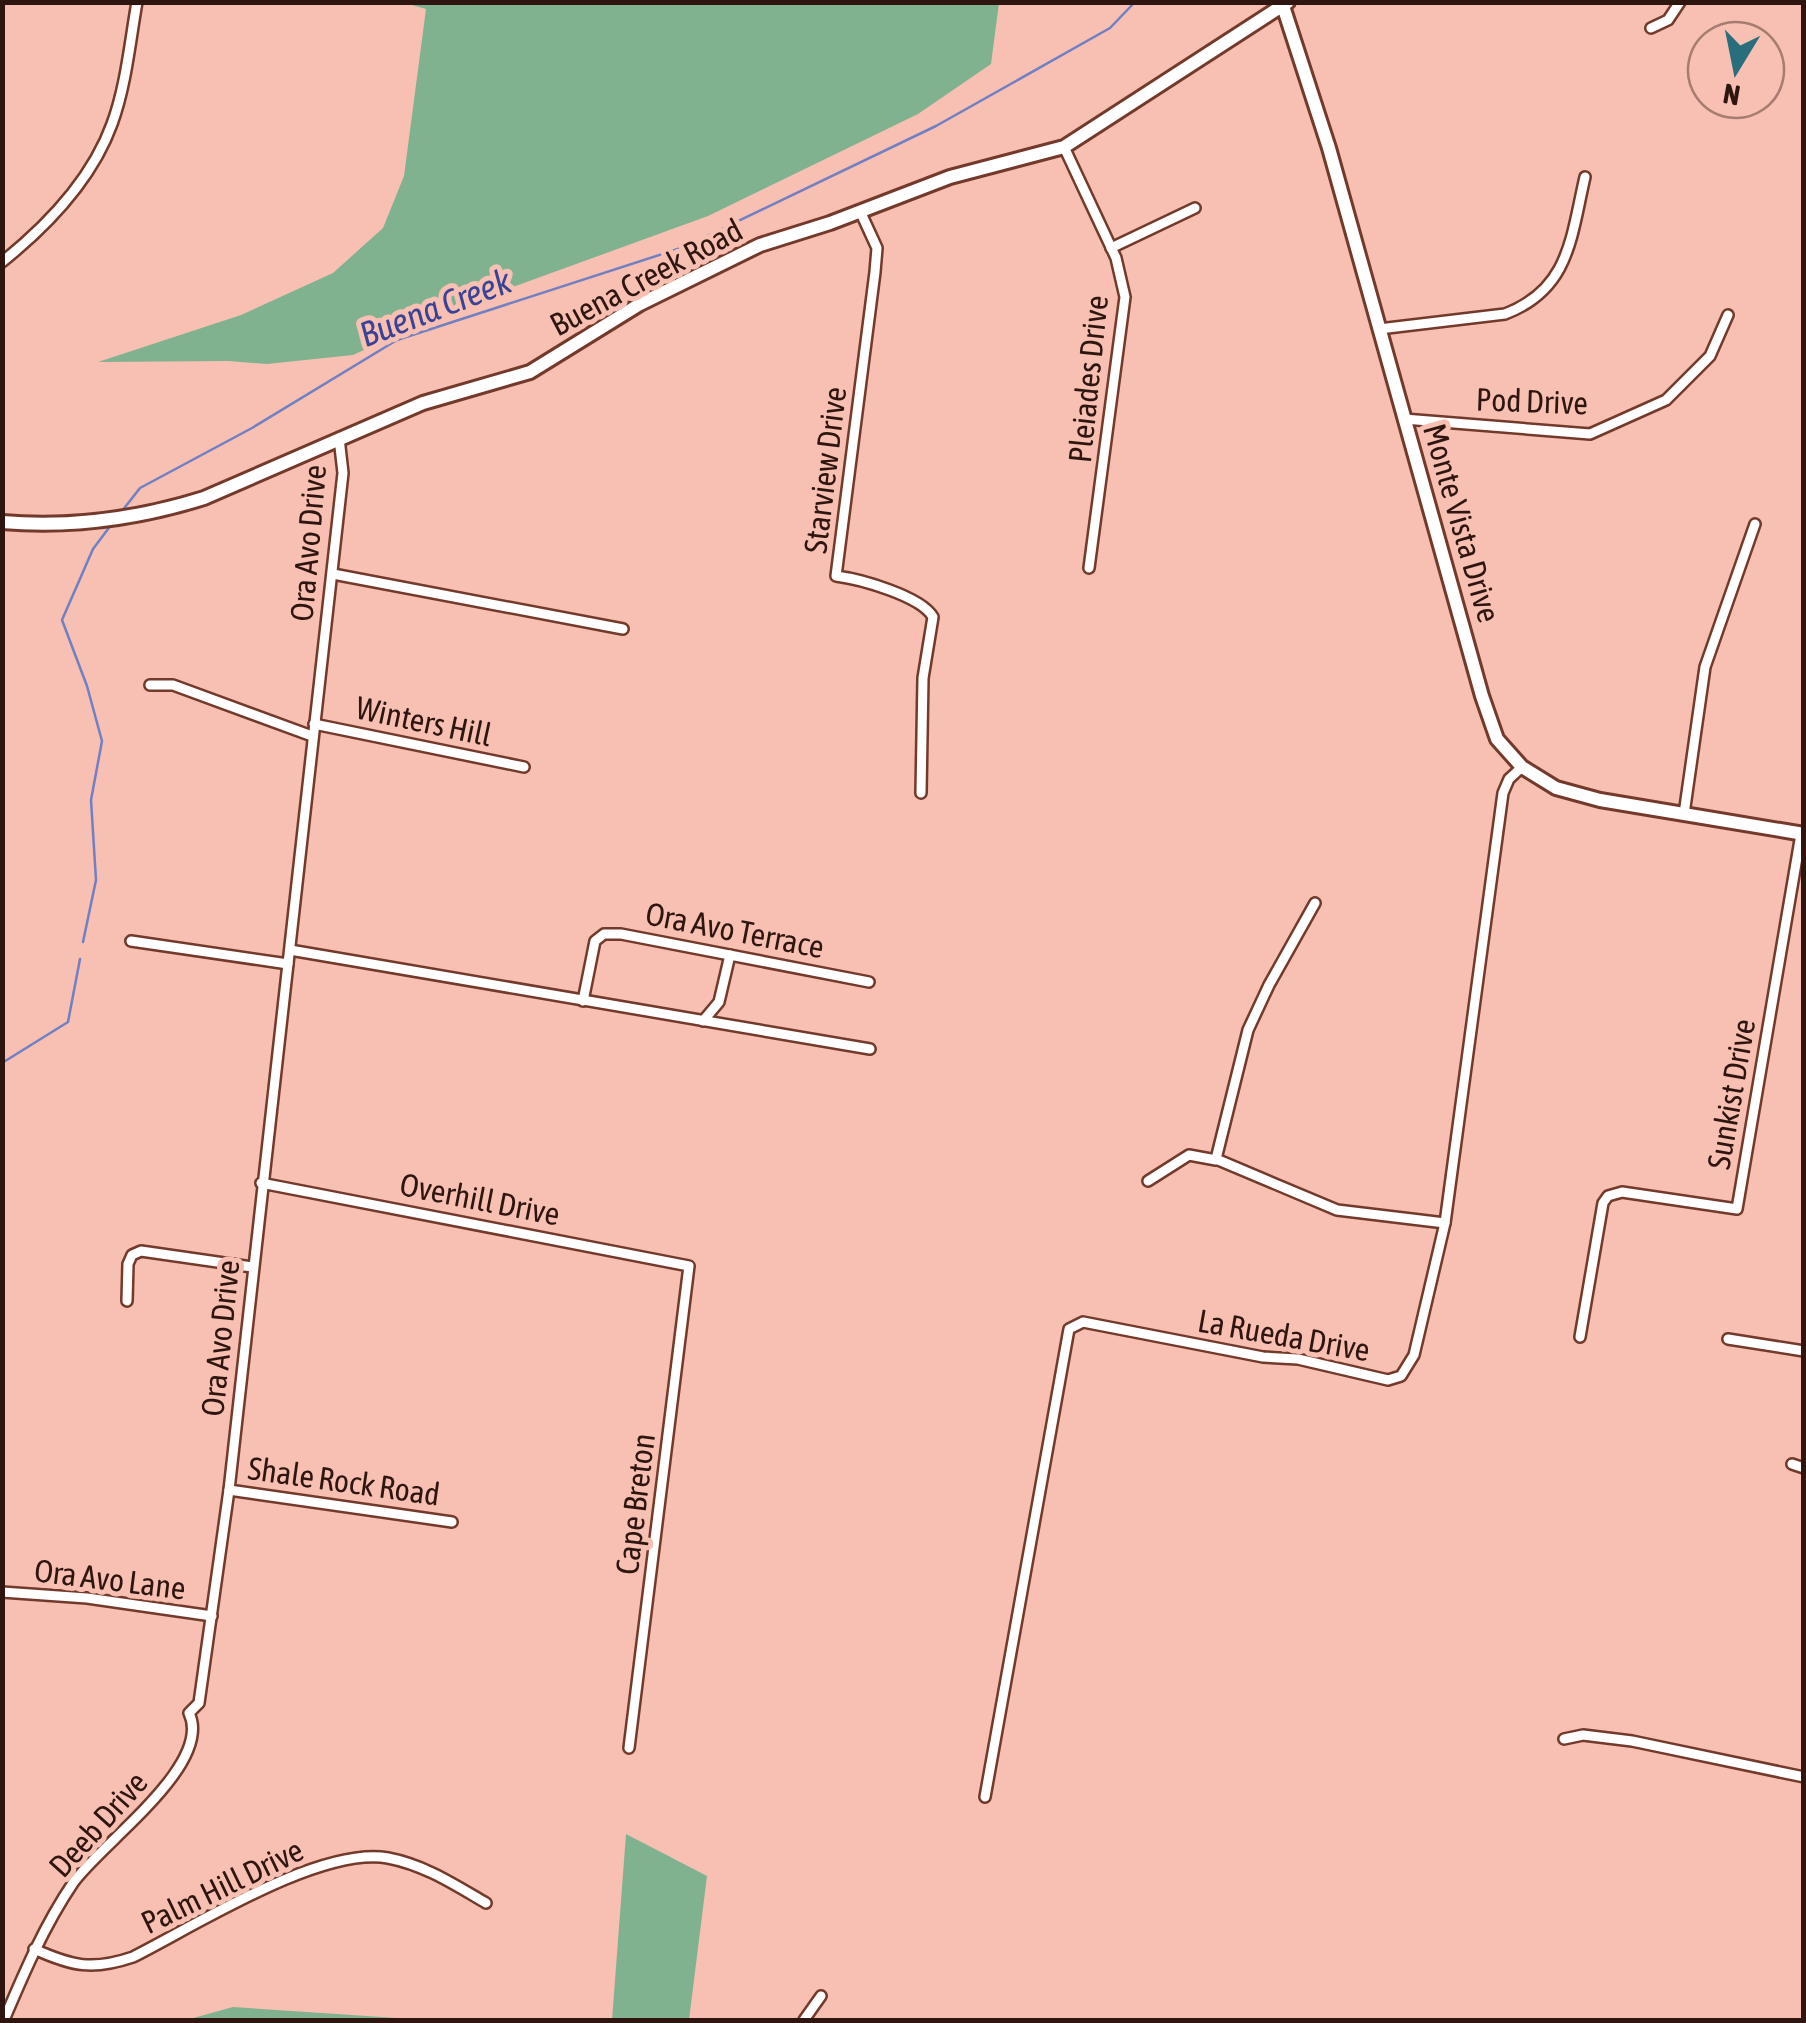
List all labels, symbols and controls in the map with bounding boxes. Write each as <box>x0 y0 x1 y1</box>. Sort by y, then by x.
north arrow <box>1686 20 1786 120</box>
text: N <box>1721 77 1743 112</box>
street label: Buena Creek Road <box>544 211 748 343</box>
water label: Buena Creek <box>354 260 517 354</box>
street label: Pleiades Drive <box>1061 293 1115 465</box>
street label: Pod Drive <box>1475 381 1589 421</box>
street label: Starview Drive <box>796 385 854 555</box>
street label: Monte Vista Drive <box>1416 419 1508 627</box>
street label: Ora Avo Drive <box>283 463 333 623</box>
street label: Winters Hill <box>353 689 496 754</box>
street label: Ora Avo Terrace <box>643 895 827 965</box>
street label: Sunkist Drive <box>1700 1016 1762 1172</box>
street label: Overhill Drive <box>397 1165 563 1233</box>
street label: Ora Avo Drive <box>193 1258 247 1418</box>
street label: La Rueda Drive <box>1195 1302 1373 1368</box>
street label: Cape Breton <box>608 1431 662 1577</box>
street label: Shale Rock Road <box>246 1449 442 1513</box>
street label: Ora Avo Lane <box>32 1551 188 1607</box>
street label: Deeb Drive <box>41 1764 155 1884</box>
street label: Palm Hill Drive <box>135 1831 309 1941</box>

